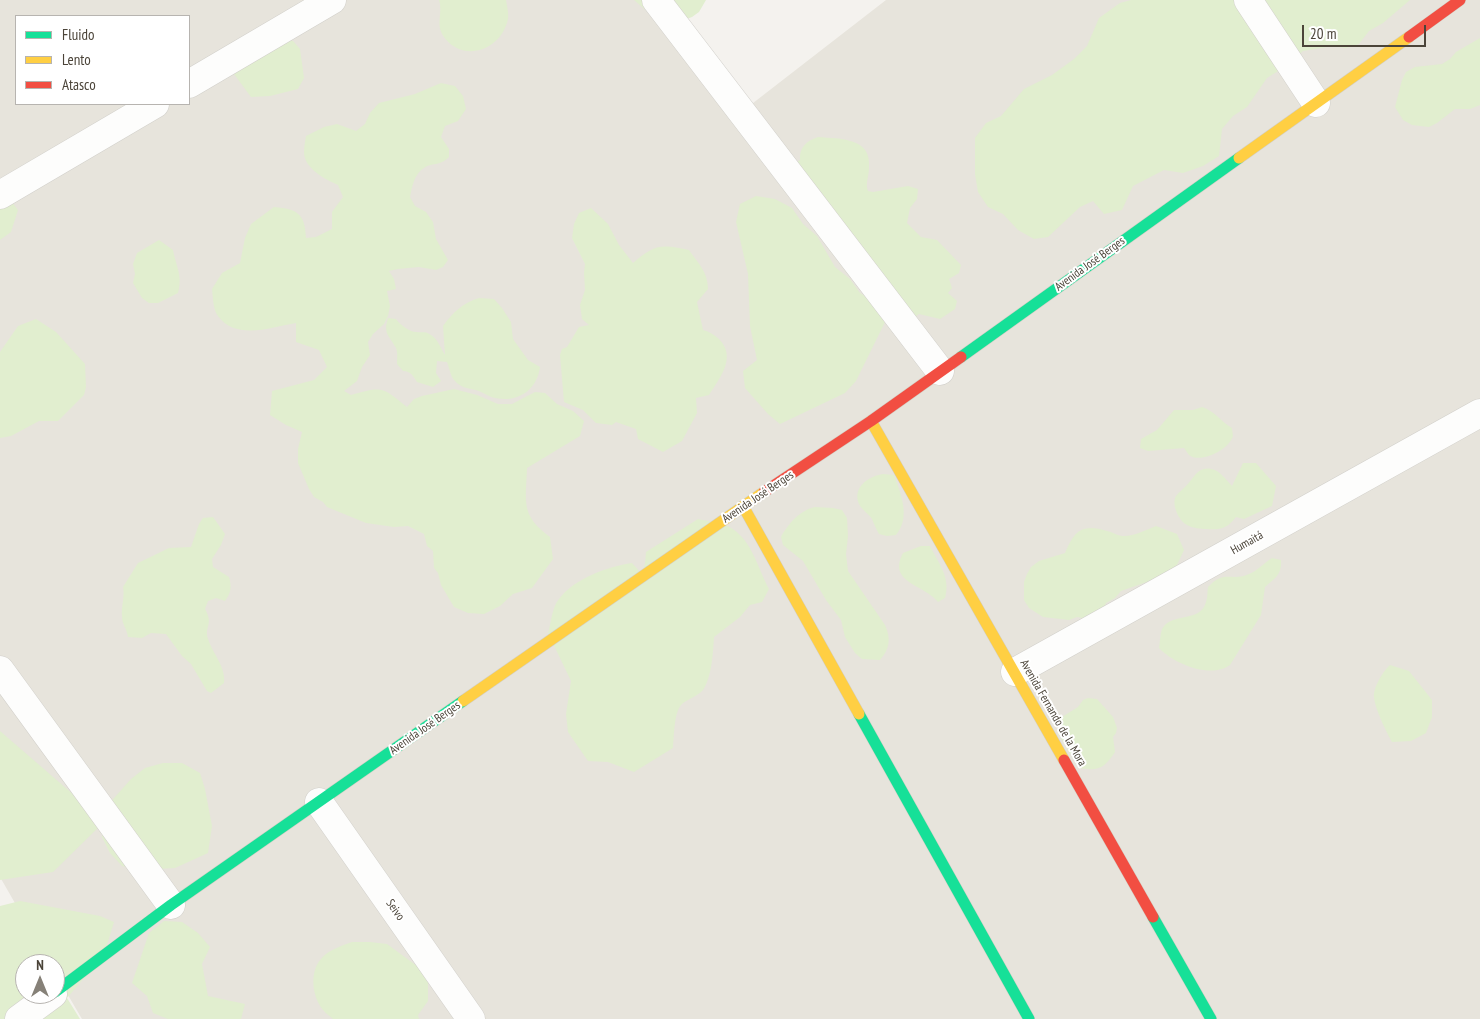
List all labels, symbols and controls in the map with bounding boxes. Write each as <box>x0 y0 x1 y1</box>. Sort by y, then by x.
legend <box>15 15 190 105</box>
scale bar <box>1305 15 1429 47</box>
text: 20 m <box>1310 24 1336 43</box>
text: Fluido <box>62 25 94 44</box>
text: Lento <box>62 50 91 69</box>
text: Atasco <box>62 75 96 94</box>
street label: Avenida José Berges <box>1052 234 1128 294</box>
street label: Avenida José Berges <box>720 468 796 526</box>
street label: Humaitá <box>1228 528 1266 558</box>
street label: Avenida Fernando de la Mora <box>1017 657 1089 769</box>
street label: Avenida José Berges <box>387 698 463 758</box>
street label: Seivo <box>383 897 407 923</box>
north arrow <box>15 954 65 1004</box>
text: N <box>36 956 44 974</box>

